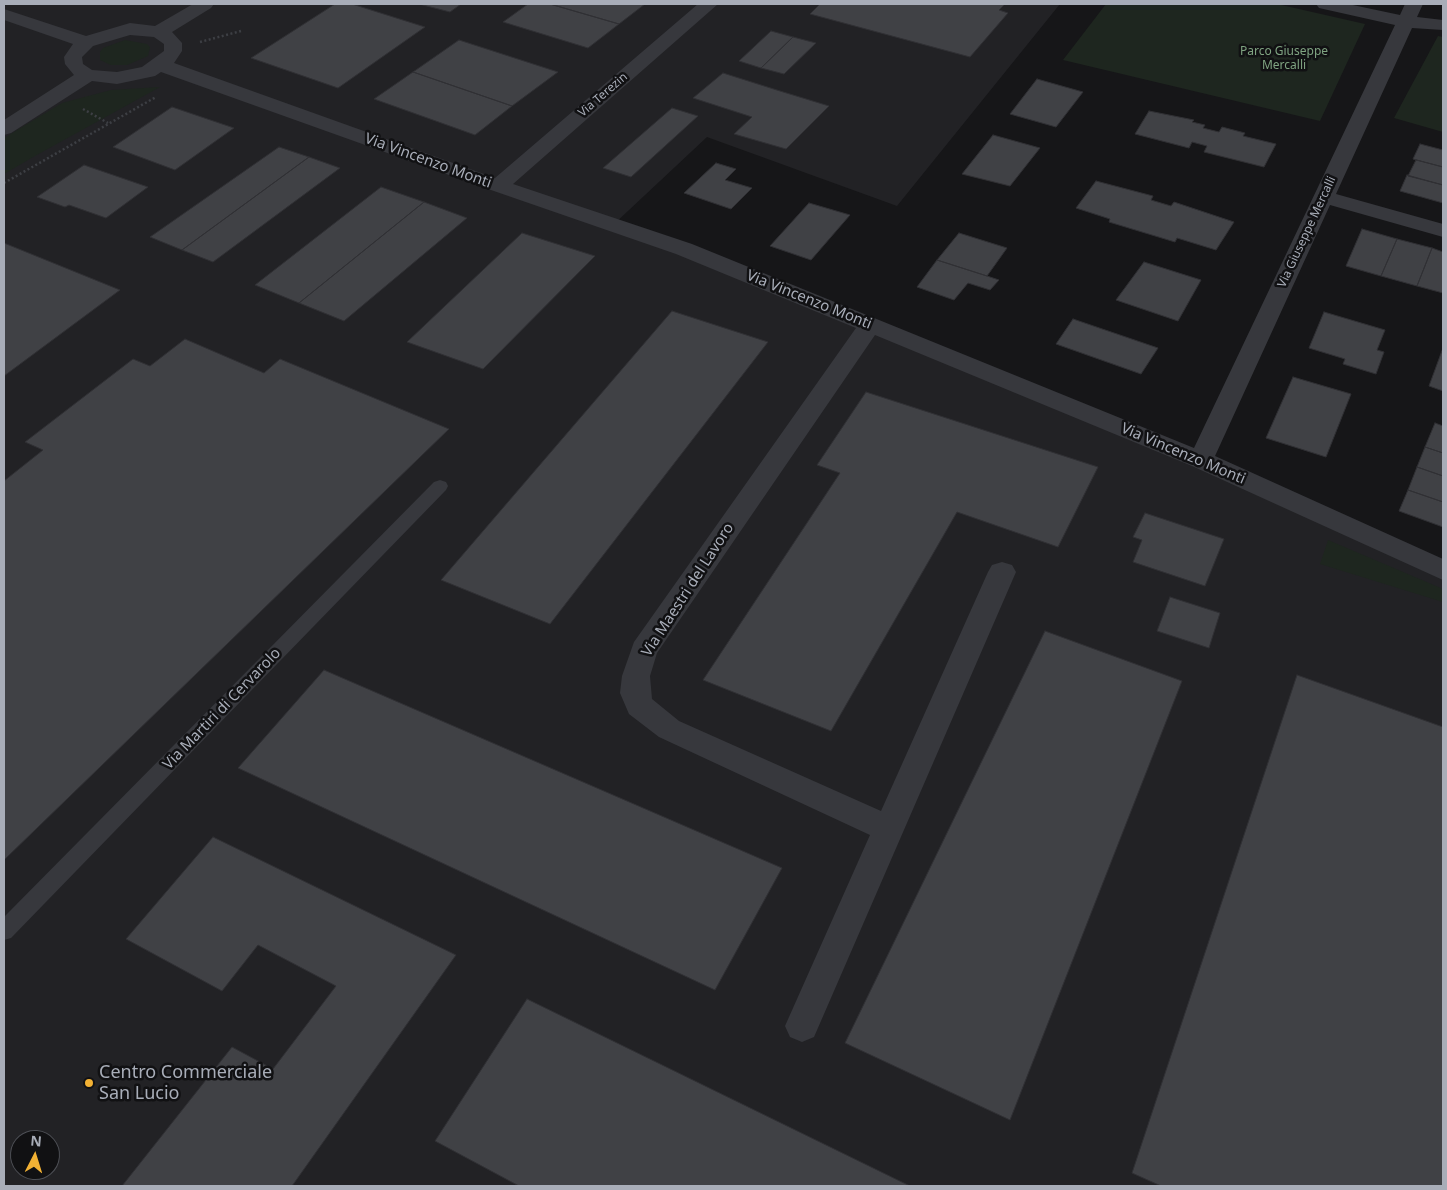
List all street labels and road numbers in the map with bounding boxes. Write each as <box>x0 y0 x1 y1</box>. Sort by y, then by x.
street label: Via Terezin <box>576 70 630 120</box>
street label: Via Vincenzo Monti <box>362 130 494 192</box>
street label: Via Giuseppe Mercalli <box>1275 174 1339 290</box>
street label: Via Vincenzo Monti <box>744 267 874 333</box>
street label: Via Vincenzo Monti <box>1118 420 1248 488</box>
street label: Via Maestri del Lavoro <box>638 520 738 660</box>
street label: Via Martiri di Cervarolo <box>159 645 285 773</box>

